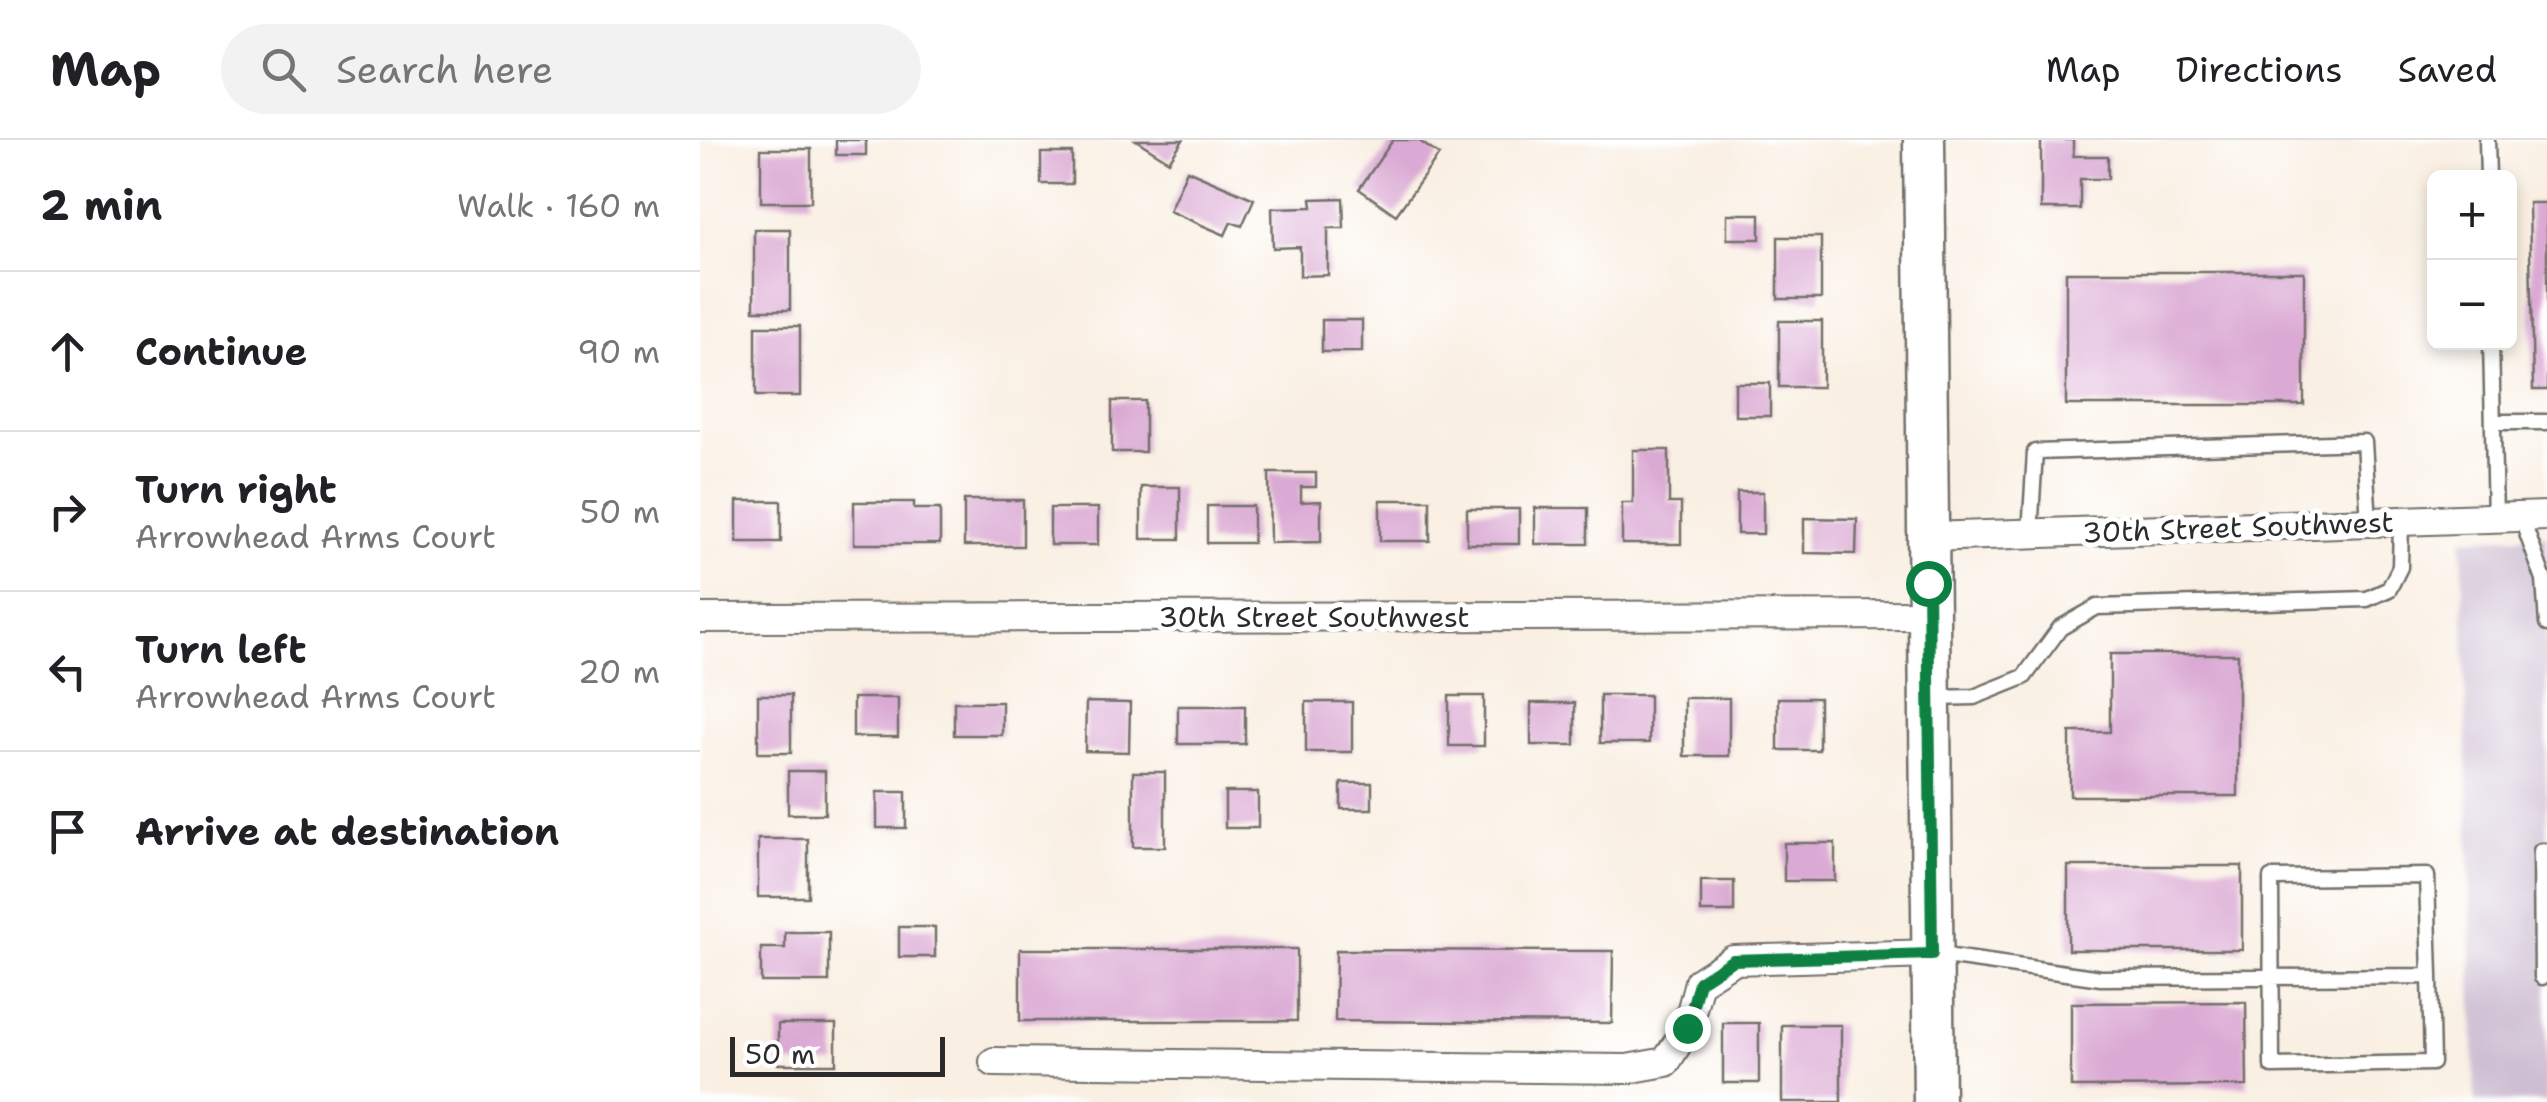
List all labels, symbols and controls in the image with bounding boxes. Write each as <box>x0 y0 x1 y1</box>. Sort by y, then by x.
search box <box>221 24 921 114</box>
text: Map <box>50 37 161 101</box>
icon: search <box>256 42 311 97</box>
text: Search here <box>336 44 553 95</box>
text: Map <box>2046 46 2121 93</box>
text: Directions <box>2176 46 2343 93</box>
text: Saved <box>2398 46 2497 93</box>
map controls <box>2427 170 2517 350</box>
button: + <box>2427 170 2517 260</box>
text: 2 min <box>40 177 162 233</box>
text: Walk · 160 m <box>457 184 660 227</box>
button: − <box>2427 260 2517 350</box>
icon: ahead <box>40 324 95 379</box>
text: Continue <box>135 326 307 377</box>
text: 90 m <box>577 330 660 373</box>
text: Turn right <box>135 464 337 515</box>
icon: right <box>40 484 95 539</box>
text: 50 m <box>580 490 660 533</box>
street label: 30th Street Southwest <box>2082 503 2394 551</box>
text: Arrowhead Arms Court <box>135 515 496 558</box>
route start <box>1906 561 1952 607</box>
street label: 30th Street Southwest <box>1158 598 1470 636</box>
text: Turn left <box>135 624 307 675</box>
icon: left <box>40 644 95 699</box>
text: 20 m <box>578 650 660 693</box>
text: Arrowhead Arms Court <box>135 675 496 718</box>
icon: arrive <box>40 804 95 859</box>
text: Arrive at destination <box>135 806 559 857</box>
route end <box>1665 1006 1711 1052</box>
scale bar <box>730 1032 945 1076</box>
text: 50 m <box>745 1035 815 1073</box>

